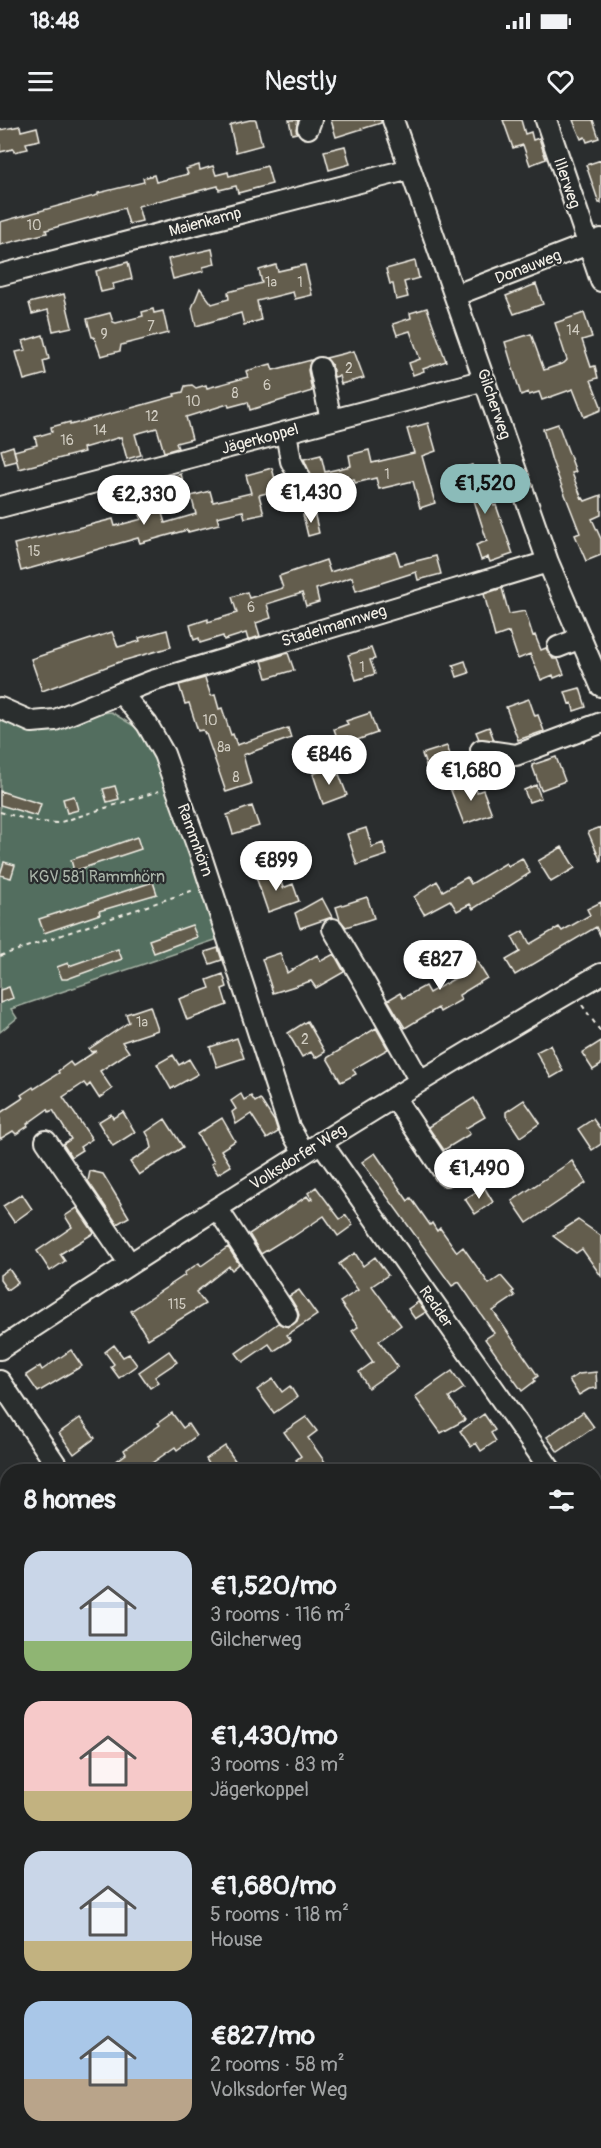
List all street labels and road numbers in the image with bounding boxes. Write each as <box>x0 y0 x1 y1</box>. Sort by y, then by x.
street label: Illerweg <box>549 155 585 211</box>
street label: Maienkamp <box>167 203 243 241</box>
street label: Donauweg <box>492 245 564 289</box>
street label: Gilcherweg <box>473 366 515 442</box>
street label: Jägerkoppel <box>219 419 301 459</box>
street label: Stadelmannweg <box>279 601 389 651</box>
street label: Rammhörn <box>173 801 217 879</box>
street label: Volksdorfer Weg <box>246 1119 350 1195</box>
street label: Redder <box>414 1282 458 1332</box>

